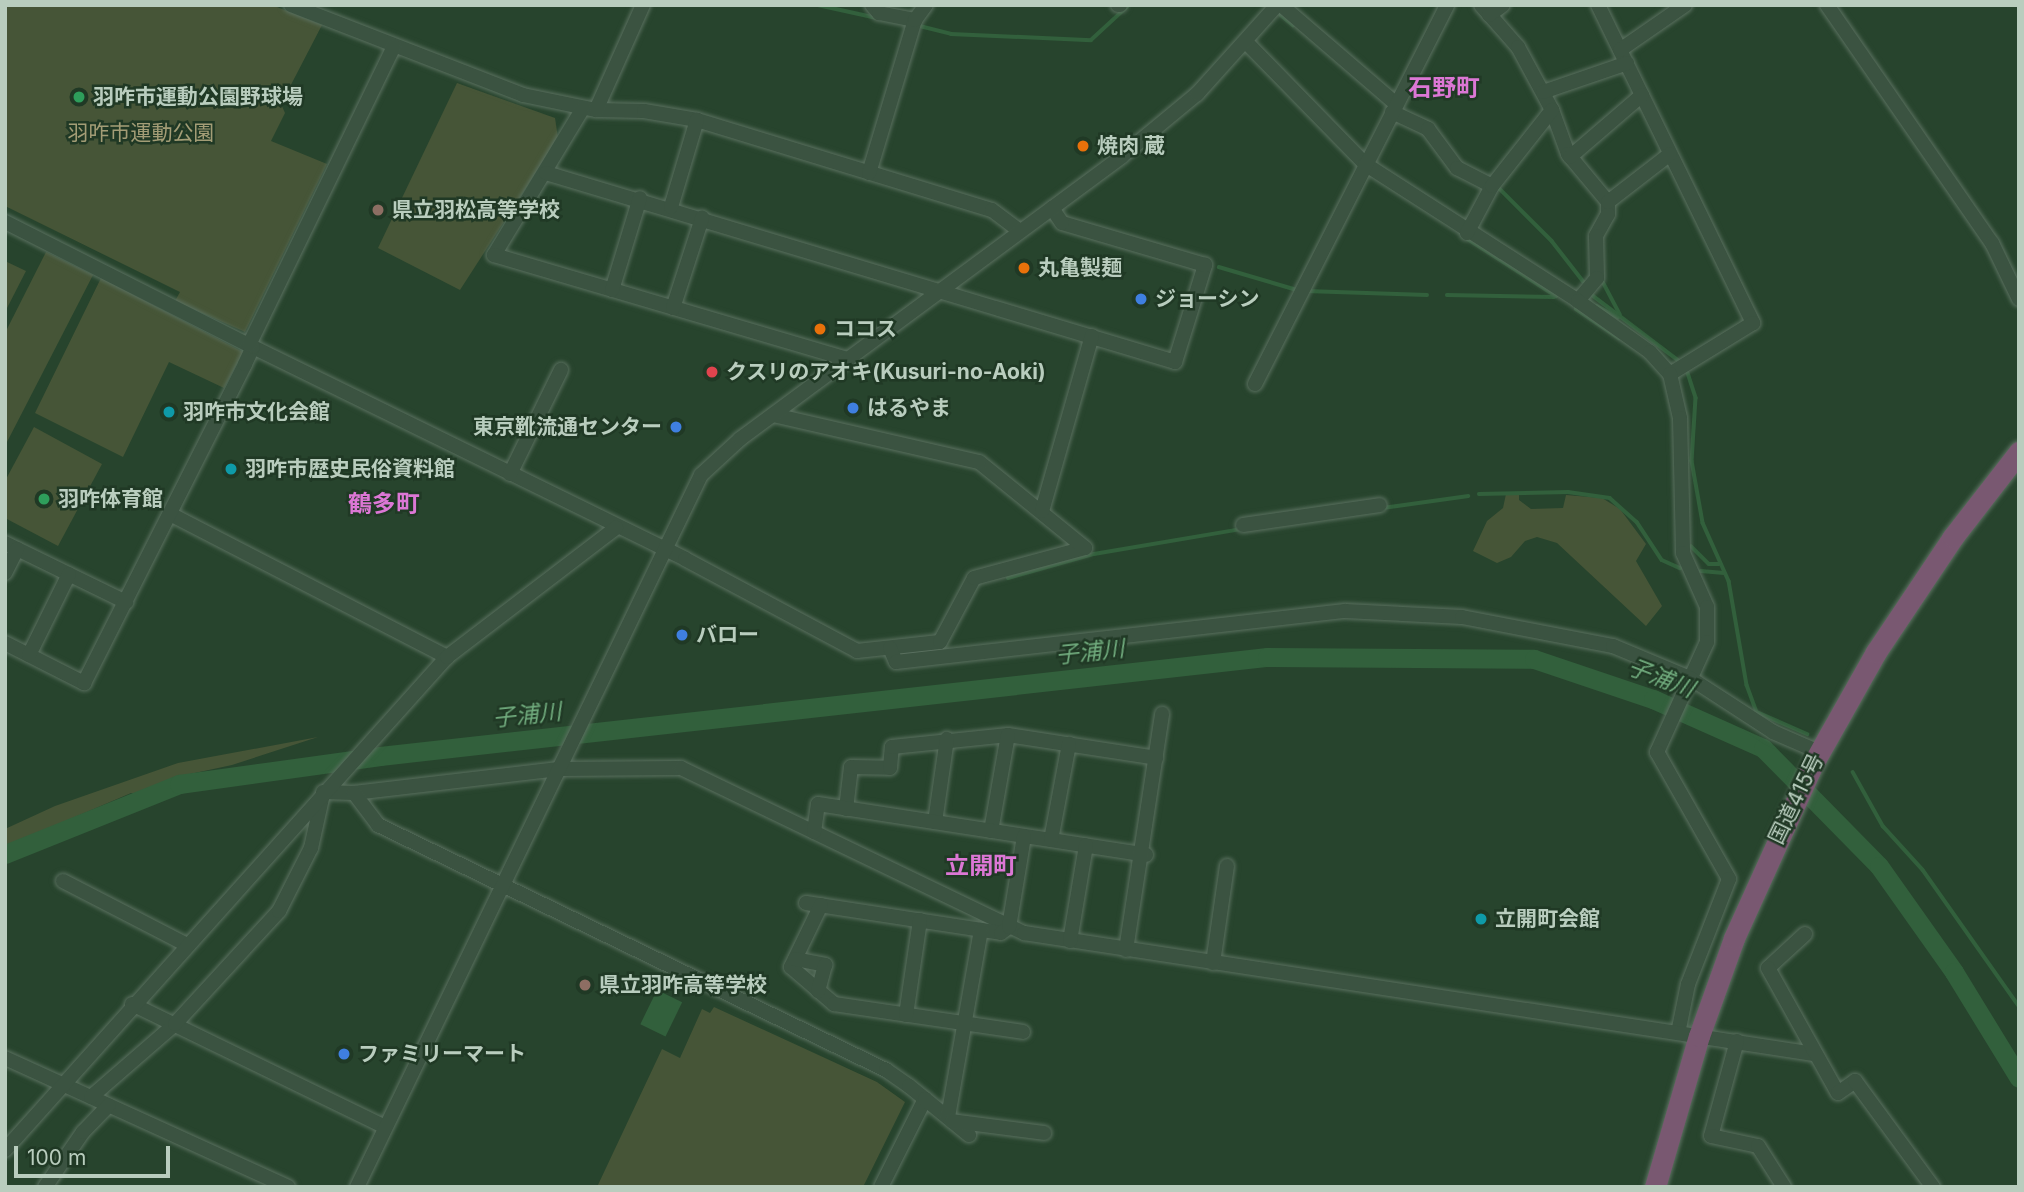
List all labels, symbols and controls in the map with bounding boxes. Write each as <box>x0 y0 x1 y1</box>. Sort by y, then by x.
district label: 石野町 <box>1408 74 1480 102</box>
place label: 羽咋市運動公園野球場 <box>93 84 303 110</box>
marker: 羽咋市運動公園野球場 <box>71 89 87 105</box>
park label: 羽咋市運動公園 <box>68 120 214 146</box>
place label: 焼肉 蔵 <box>1097 133 1165 159</box>
marker: 焼肉 蔵 <box>1075 138 1091 154</box>
place label: 県立羽松高等学校 <box>392 197 560 223</box>
marker: 県立羽松高等学校 <box>370 202 386 218</box>
place label: 丸亀製麺 <box>1038 255 1122 281</box>
marker: 丸亀製麺 <box>1016 260 1032 276</box>
place label: ジョーシン <box>1155 286 1260 312</box>
marker: ジョーシン <box>1133 291 1149 307</box>
place label: ココス <box>834 316 897 342</box>
marker: ココス <box>812 321 828 337</box>
place label: クスリのアオキ(Kusuri-no-Aoki) <box>726 359 1046 385</box>
marker: クスリのアオキ(Kusuri-no-Aoki) <box>704 364 720 380</box>
place label: はるやま <box>867 395 951 421</box>
place label: 羽咋市文化会館 <box>183 399 330 425</box>
marker: はるやま <box>845 400 861 416</box>
marker: 羽咋市文化会館 <box>161 404 177 420</box>
place label: 東京靴流通センター <box>473 414 662 440</box>
marker: 東京靴流通センター <box>668 419 684 435</box>
place label: 羽咋市歴史民俗資料館 <box>245 456 455 482</box>
marker: 羽咋市歴史民俗資料館 <box>223 461 239 477</box>
place label: 羽咋体育館 <box>58 486 163 512</box>
district label: 鶴多町 <box>348 490 420 518</box>
marker: 羽咋体育館 <box>36 491 52 507</box>
place label: バロー <box>696 622 759 648</box>
marker: バロー <box>674 627 690 643</box>
water label: 子浦川 <box>1054 635 1126 669</box>
water label: 子浦川 <box>1624 653 1698 703</box>
water label: 子浦川 <box>491 698 563 732</box>
street label: 国道415号 <box>1763 750 1829 848</box>
district label: 立開町 <box>945 852 1017 880</box>
place label: 立開町会館 <box>1495 906 1600 932</box>
marker: 立開町会館 <box>1473 911 1489 927</box>
place label: 県立羽咋高等学校 <box>599 972 767 998</box>
marker: 県立羽咋高等学校 <box>577 977 593 993</box>
place label: ファミリーマート <box>358 1041 526 1067</box>
marker: ファミリーマート <box>336 1046 352 1062</box>
scale bar <box>18 1132 173 1176</box>
text: 100 m <box>27 1145 86 1170</box>

